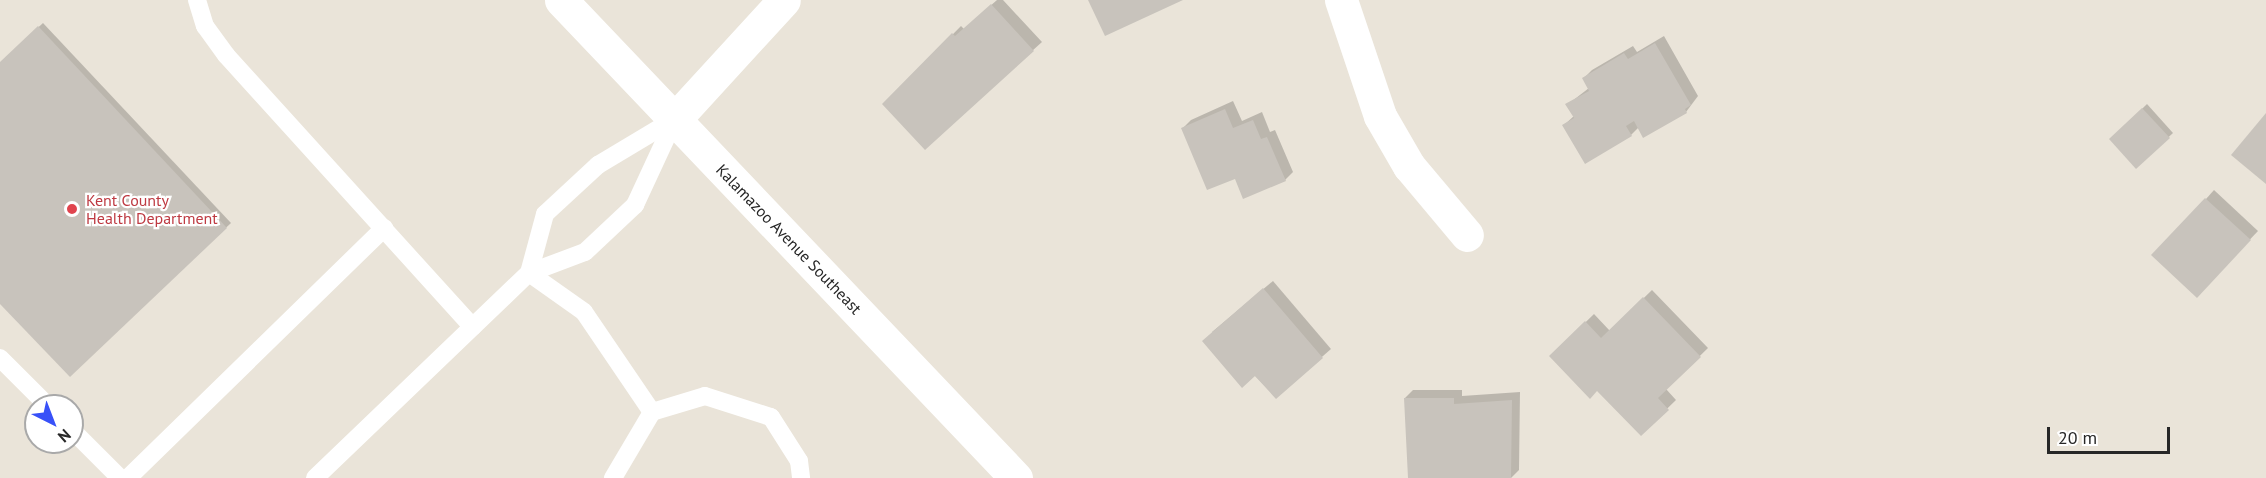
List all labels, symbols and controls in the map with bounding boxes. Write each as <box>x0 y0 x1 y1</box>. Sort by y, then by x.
street label: Kalamazoo Avenue Southeast <box>712 160 866 318</box>
place label: Kent County Health Department <box>86 190 218 228</box>
marker: Kent County Health Department <box>63 200 81 218</box>
north arrow <box>24 394 84 454</box>
scale bar <box>2050 415 2173 453</box>
text: N <box>54 425 75 447</box>
text: 20 m <box>2058 426 2097 449</box>

